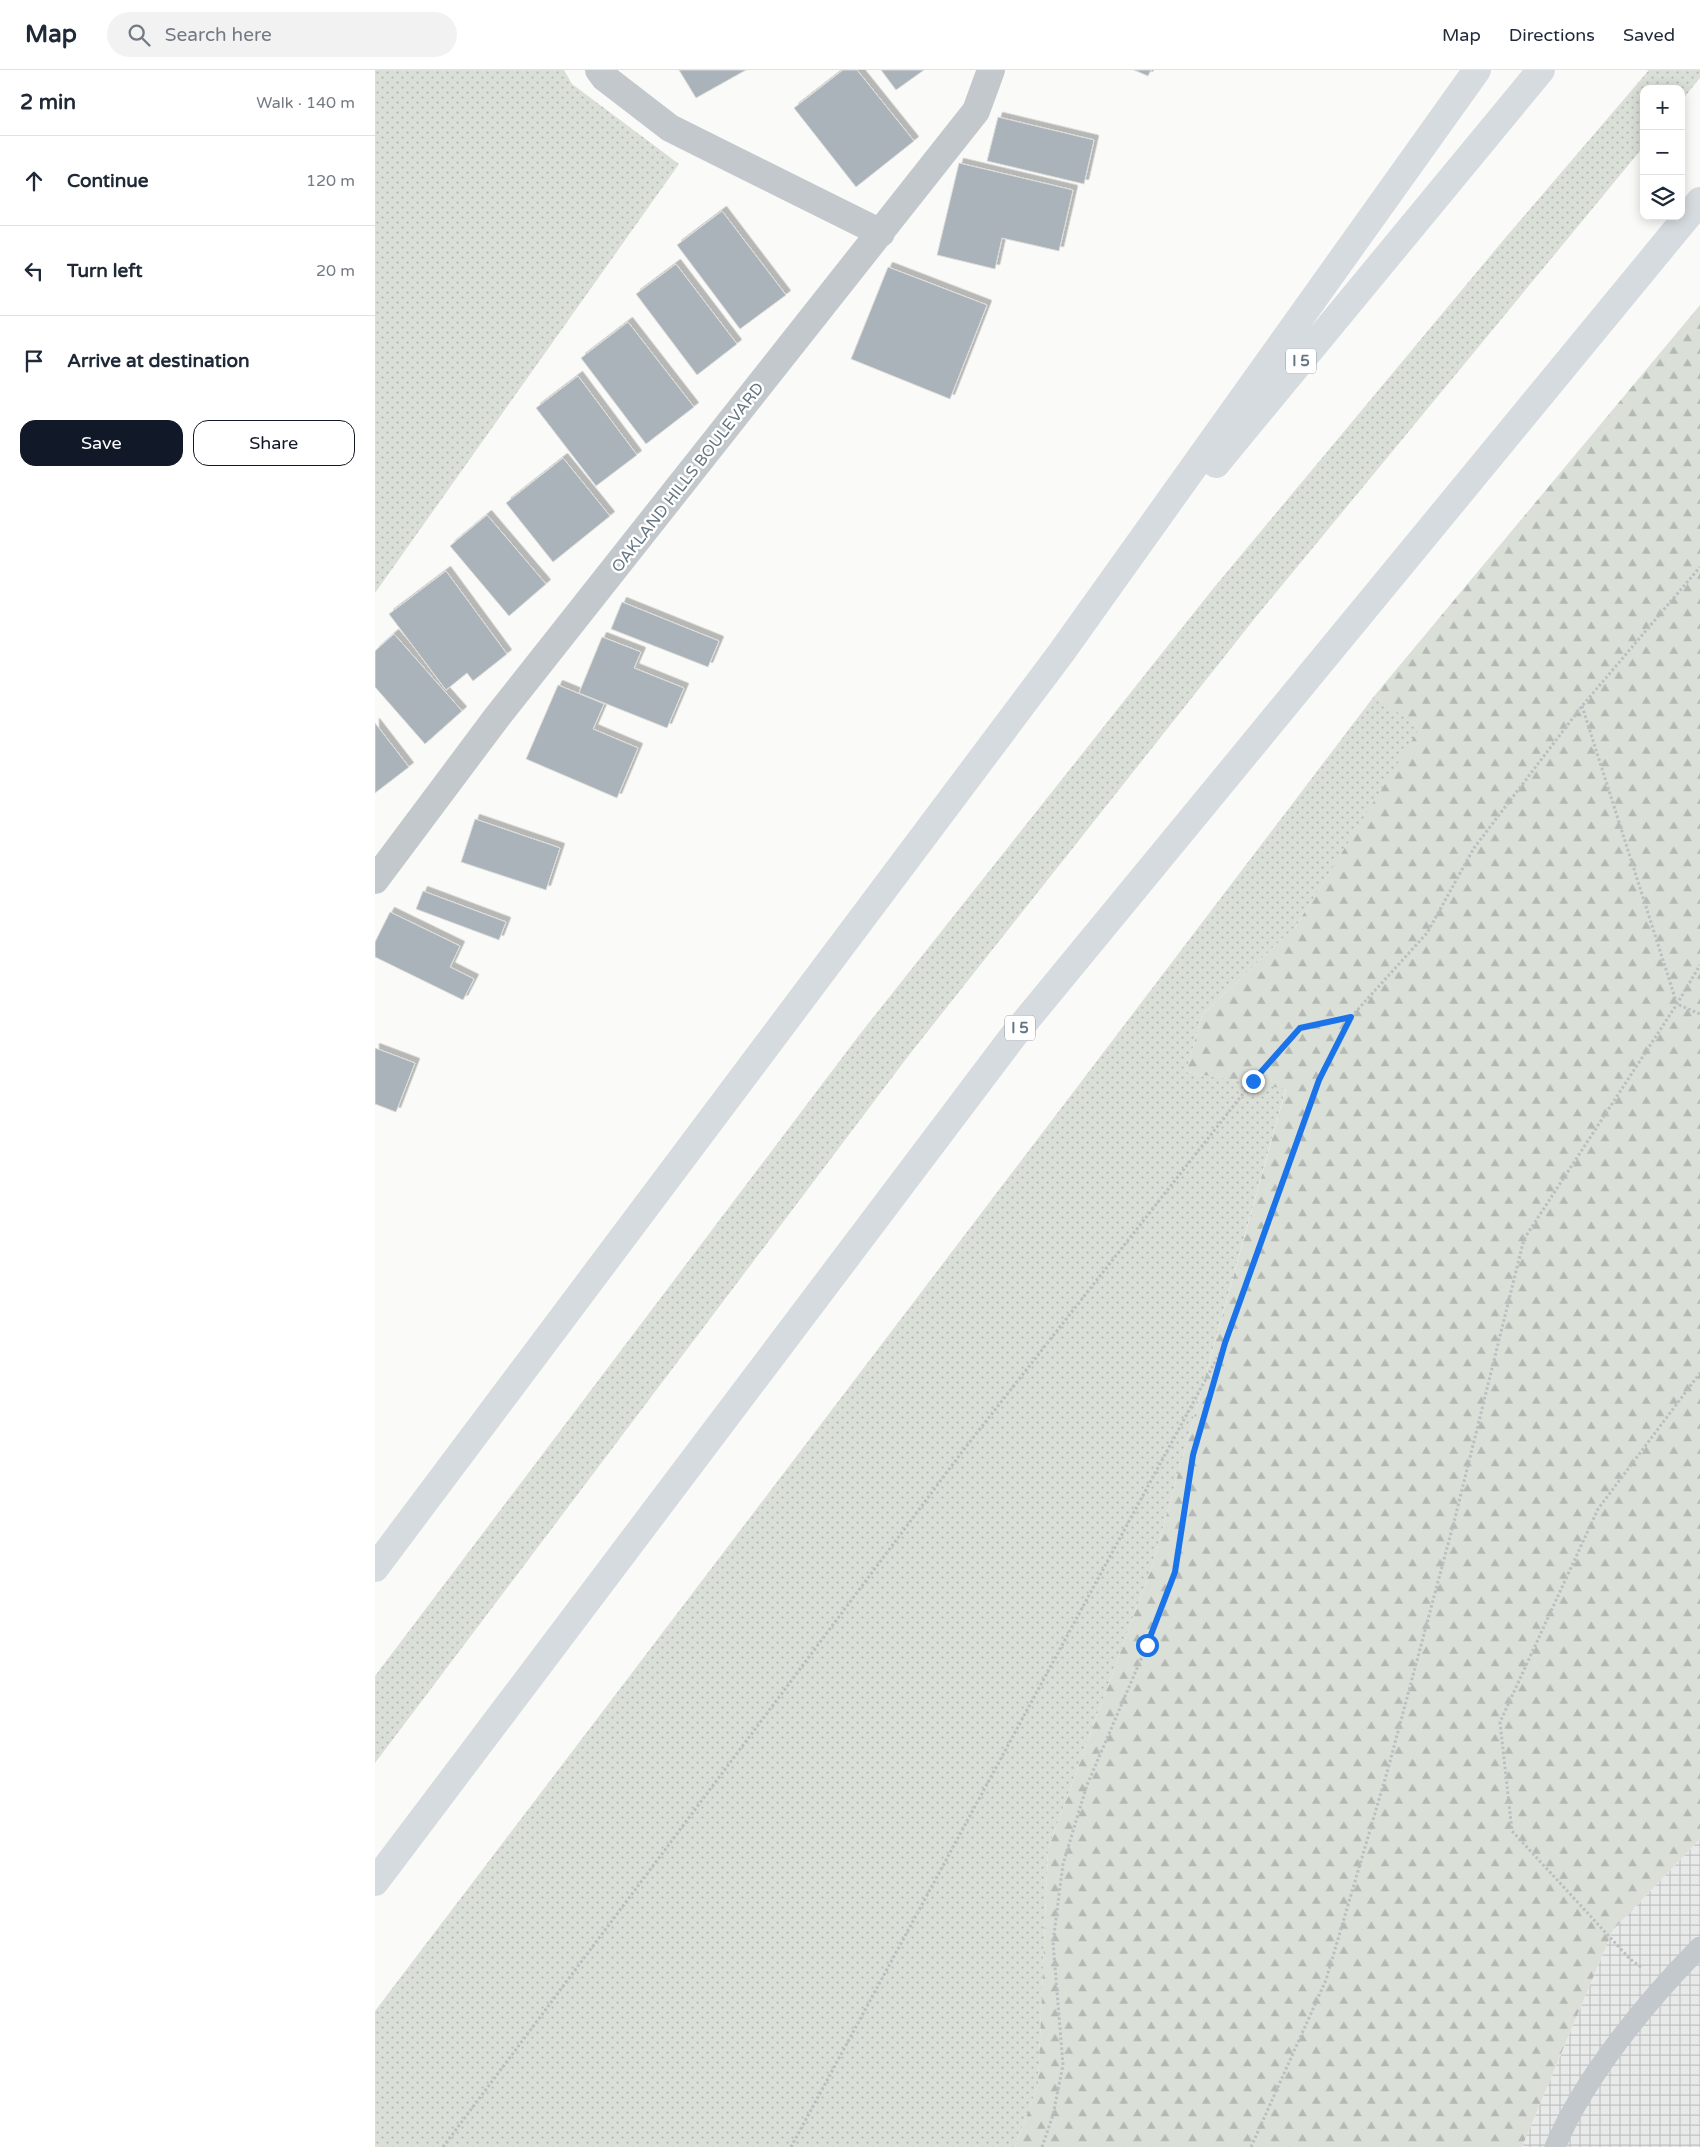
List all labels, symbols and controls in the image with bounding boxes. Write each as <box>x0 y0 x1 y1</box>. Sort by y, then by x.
search box <box>107 12 457 57</box>
text: Map <box>25 20 77 49</box>
icon: search <box>125 21 153 49</box>
text: Search here <box>165 24 272 46</box>
text: Map <box>1442 24 1481 46</box>
text: Directions <box>1509 24 1595 46</box>
text: Saved <box>1623 24 1675 46</box>
map controls <box>1640 85 1685 220</box>
button: + <box>1640 85 1685 130</box>
text: 2 min <box>20 90 76 115</box>
text: Walk · 140 m <box>256 93 355 113</box>
button: − <box>1640 130 1685 175</box>
icon: ahead <box>20 167 48 195</box>
text: Continue <box>67 170 149 192</box>
text: 120 m <box>306 171 355 191</box>
button: layers <box>1640 175 1685 220</box>
icon: left <box>20 257 48 285</box>
text: Turn left <box>67 260 143 282</box>
text: 20 m <box>316 261 355 281</box>
icon: arrive <box>20 347 48 375</box>
road number: I 5 <box>1286 348 1316 374</box>
text: Arrive at destination <box>67 350 250 372</box>
street label: OAKLAND HILLS BOULEVARD <box>607 379 768 577</box>
button: Save <box>20 420 183 466</box>
button: Share <box>193 420 355 466</box>
road number: I 5 <box>1005 1016 1035 1040</box>
route end <box>1242 1070 1265 1093</box>
route start <box>1136 1634 1159 1657</box>

